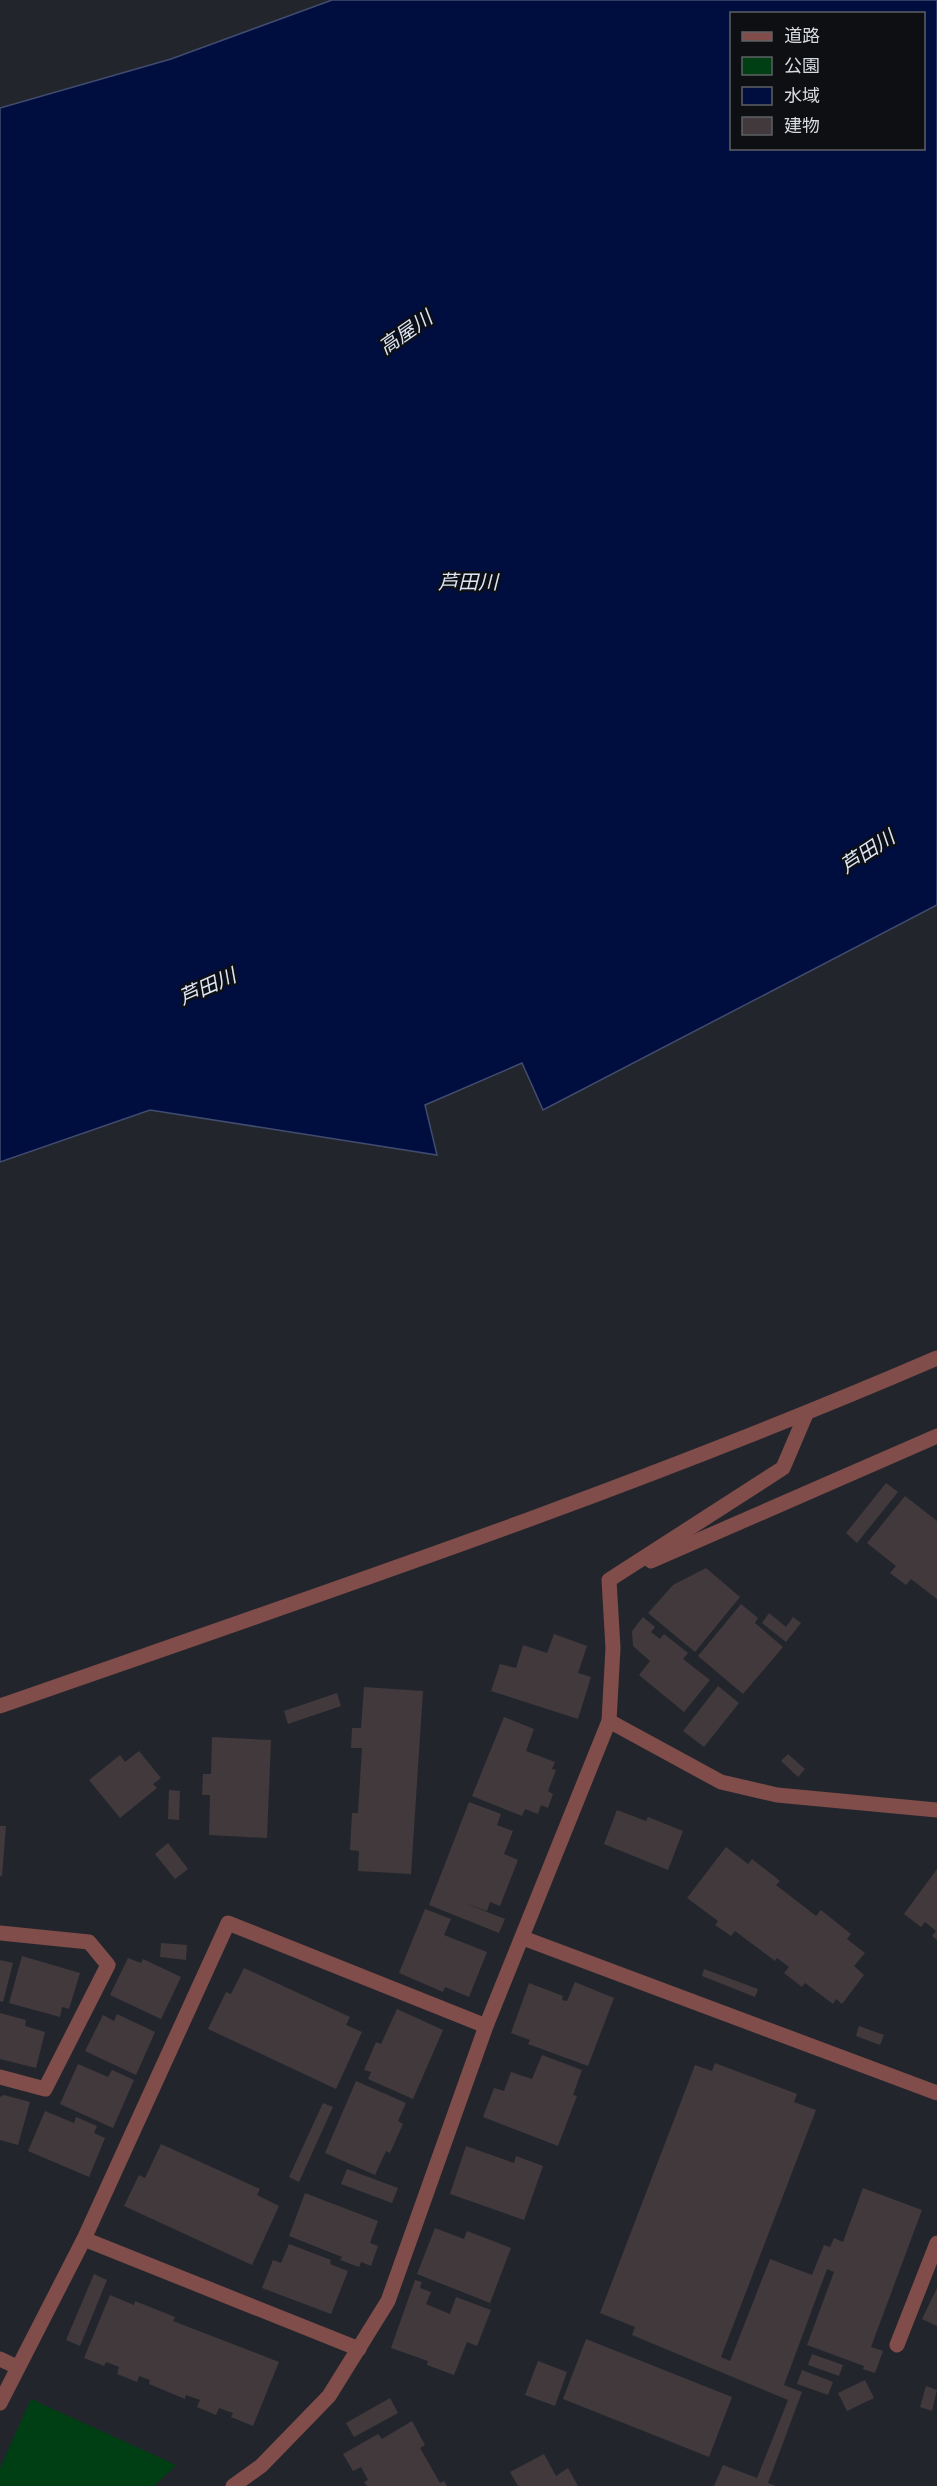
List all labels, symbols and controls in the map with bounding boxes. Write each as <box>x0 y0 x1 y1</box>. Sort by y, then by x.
legend <box>730 12 925 150</box>
text: 道路 <box>784 25 820 46</box>
text: 公園 <box>784 55 820 76</box>
text: 水域 <box>784 85 820 106</box>
text: 建物 <box>784 115 820 136</box>
water label: 高屋川 <box>374 304 438 359</box>
water label: 芦田川 <box>438 570 500 593</box>
water label: 芦田川 <box>836 824 900 877</box>
water label: 芦田川 <box>175 962 241 1009</box>

